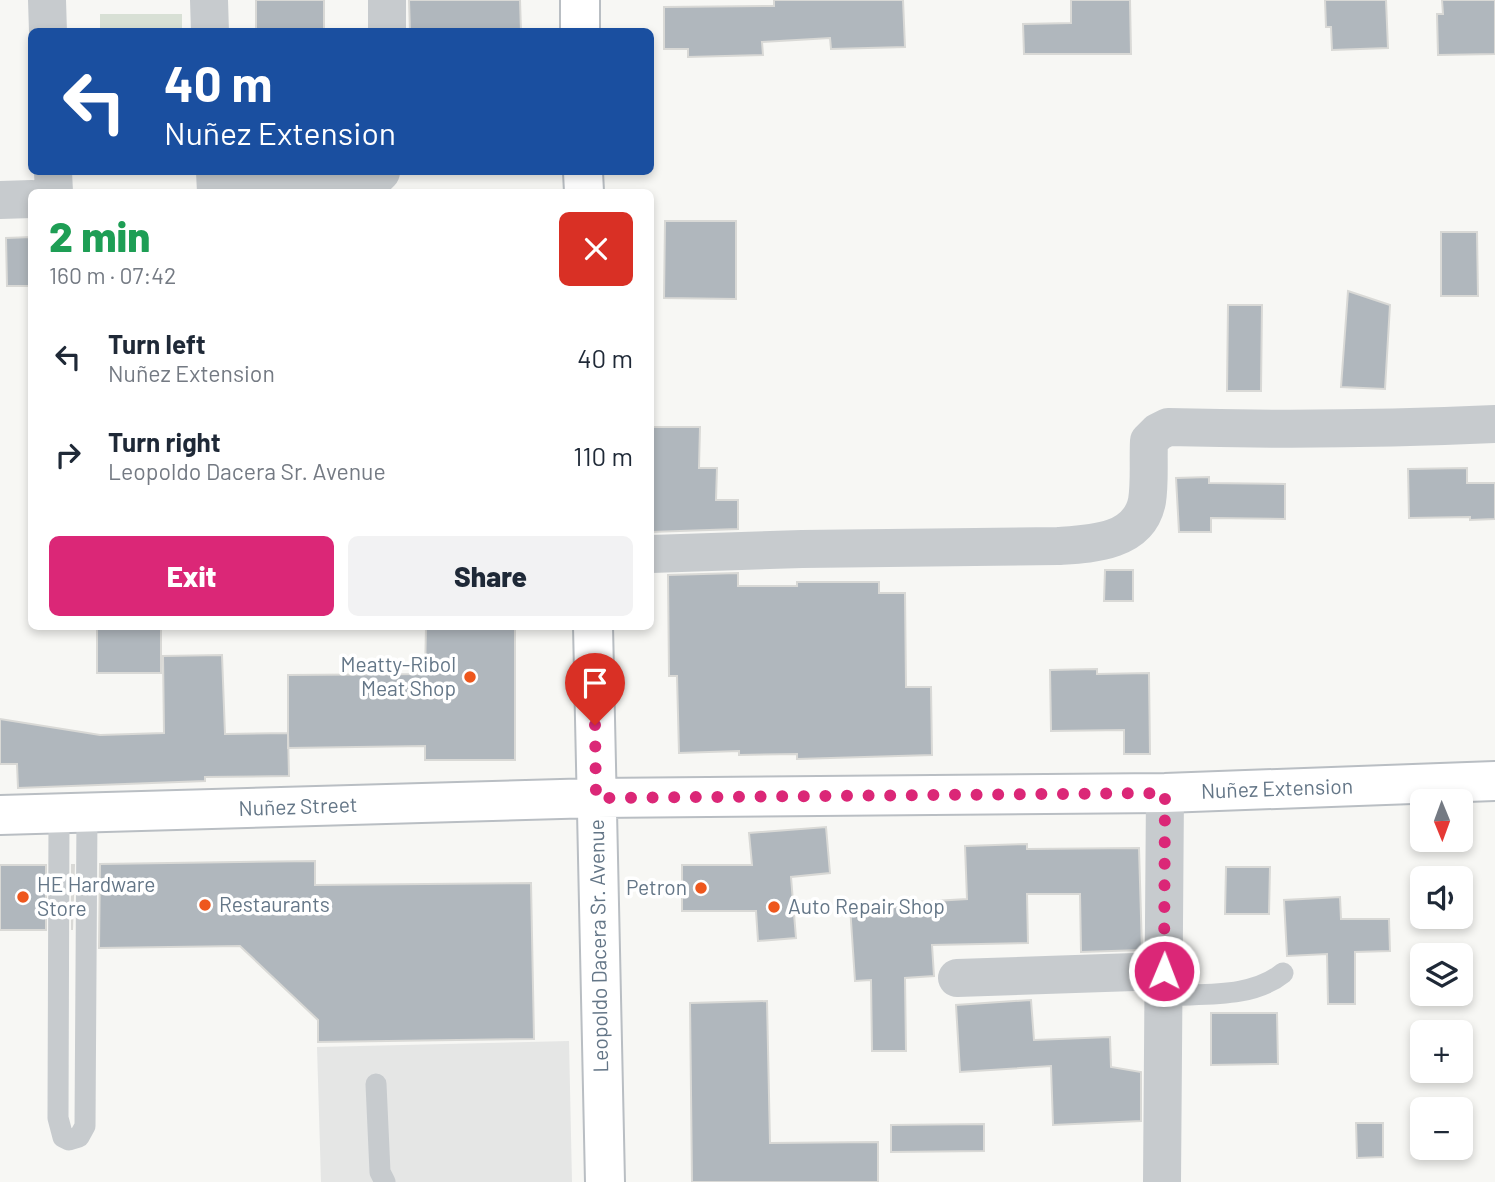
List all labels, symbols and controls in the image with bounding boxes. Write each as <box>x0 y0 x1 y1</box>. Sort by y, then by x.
text: 40 m <box>164 53 272 112</box>
icon: left <box>49 56 140 147</box>
text: Nuñez Extension <box>164 113 396 151</box>
text: 2 min <box>49 210 150 260</box>
button: close <box>559 212 633 286</box>
text: 160 m · 07:42 <box>49 261 176 289</box>
text: Turn left <box>108 328 206 359</box>
icon: left <box>49 338 87 376</box>
text: 40 m <box>577 342 633 373</box>
text: Nuñez Extension <box>108 359 275 387</box>
text: Turn right <box>108 426 221 457</box>
icon: right <box>49 436 87 474</box>
text: 110 m <box>573 440 633 471</box>
text: Leopoldo Dacera Sr. Avenue <box>108 457 386 485</box>
button: Exit <box>49 536 334 616</box>
button: Share <box>348 536 633 616</box>
place label: Meatty-Ribol Meat Shop <box>341 651 456 700</box>
pin <box>565 653 625 725</box>
icon: arrive <box>576 664 614 702</box>
marker: Meatty-Ribol Meat Shop <box>462 669 478 685</box>
street label: Nuñez Extension <box>1200 772 1353 803</box>
north arrow <box>1410 789 1474 852</box>
map controls <box>1410 789 1473 1160</box>
street label: Nuñez Street <box>238 791 358 820</box>
street label: Leopoldo Dacera Sr. Avenue <box>583 819 612 1073</box>
button: sound <box>1410 866 1473 929</box>
place label: HE Hardware Store <box>37 871 155 920</box>
place label: Petron <box>626 874 687 899</box>
marker: Petron <box>693 880 709 896</box>
marker: HE Hardware Store <box>15 889 31 905</box>
place label: Restaurants <box>219 891 330 916</box>
place label: Auto Repair Shop <box>788 893 945 918</box>
marker: Restaurants <box>197 897 213 913</box>
marker: Auto Repair Shop <box>766 899 782 915</box>
position arrow <box>1127 934 1201 1008</box>
button: layers <box>1410 943 1473 1006</box>
button: + <box>1410 1020 1473 1083</box>
button: − <box>1410 1097 1473 1160</box>

